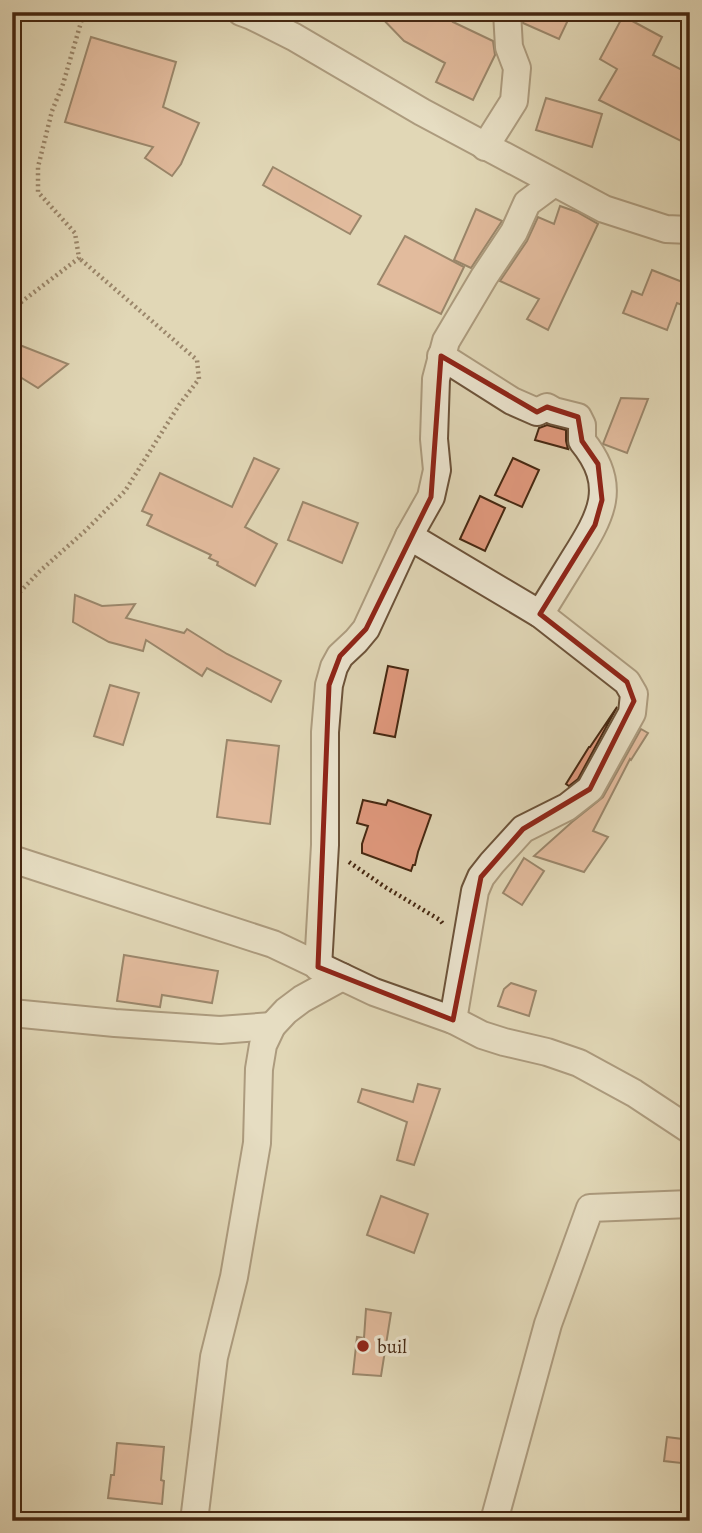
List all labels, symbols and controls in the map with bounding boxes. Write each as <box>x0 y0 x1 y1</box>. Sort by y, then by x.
place label: buil <box>377 1334 407 1360</box>
marker: buil <box>355 1338 371 1354</box>

